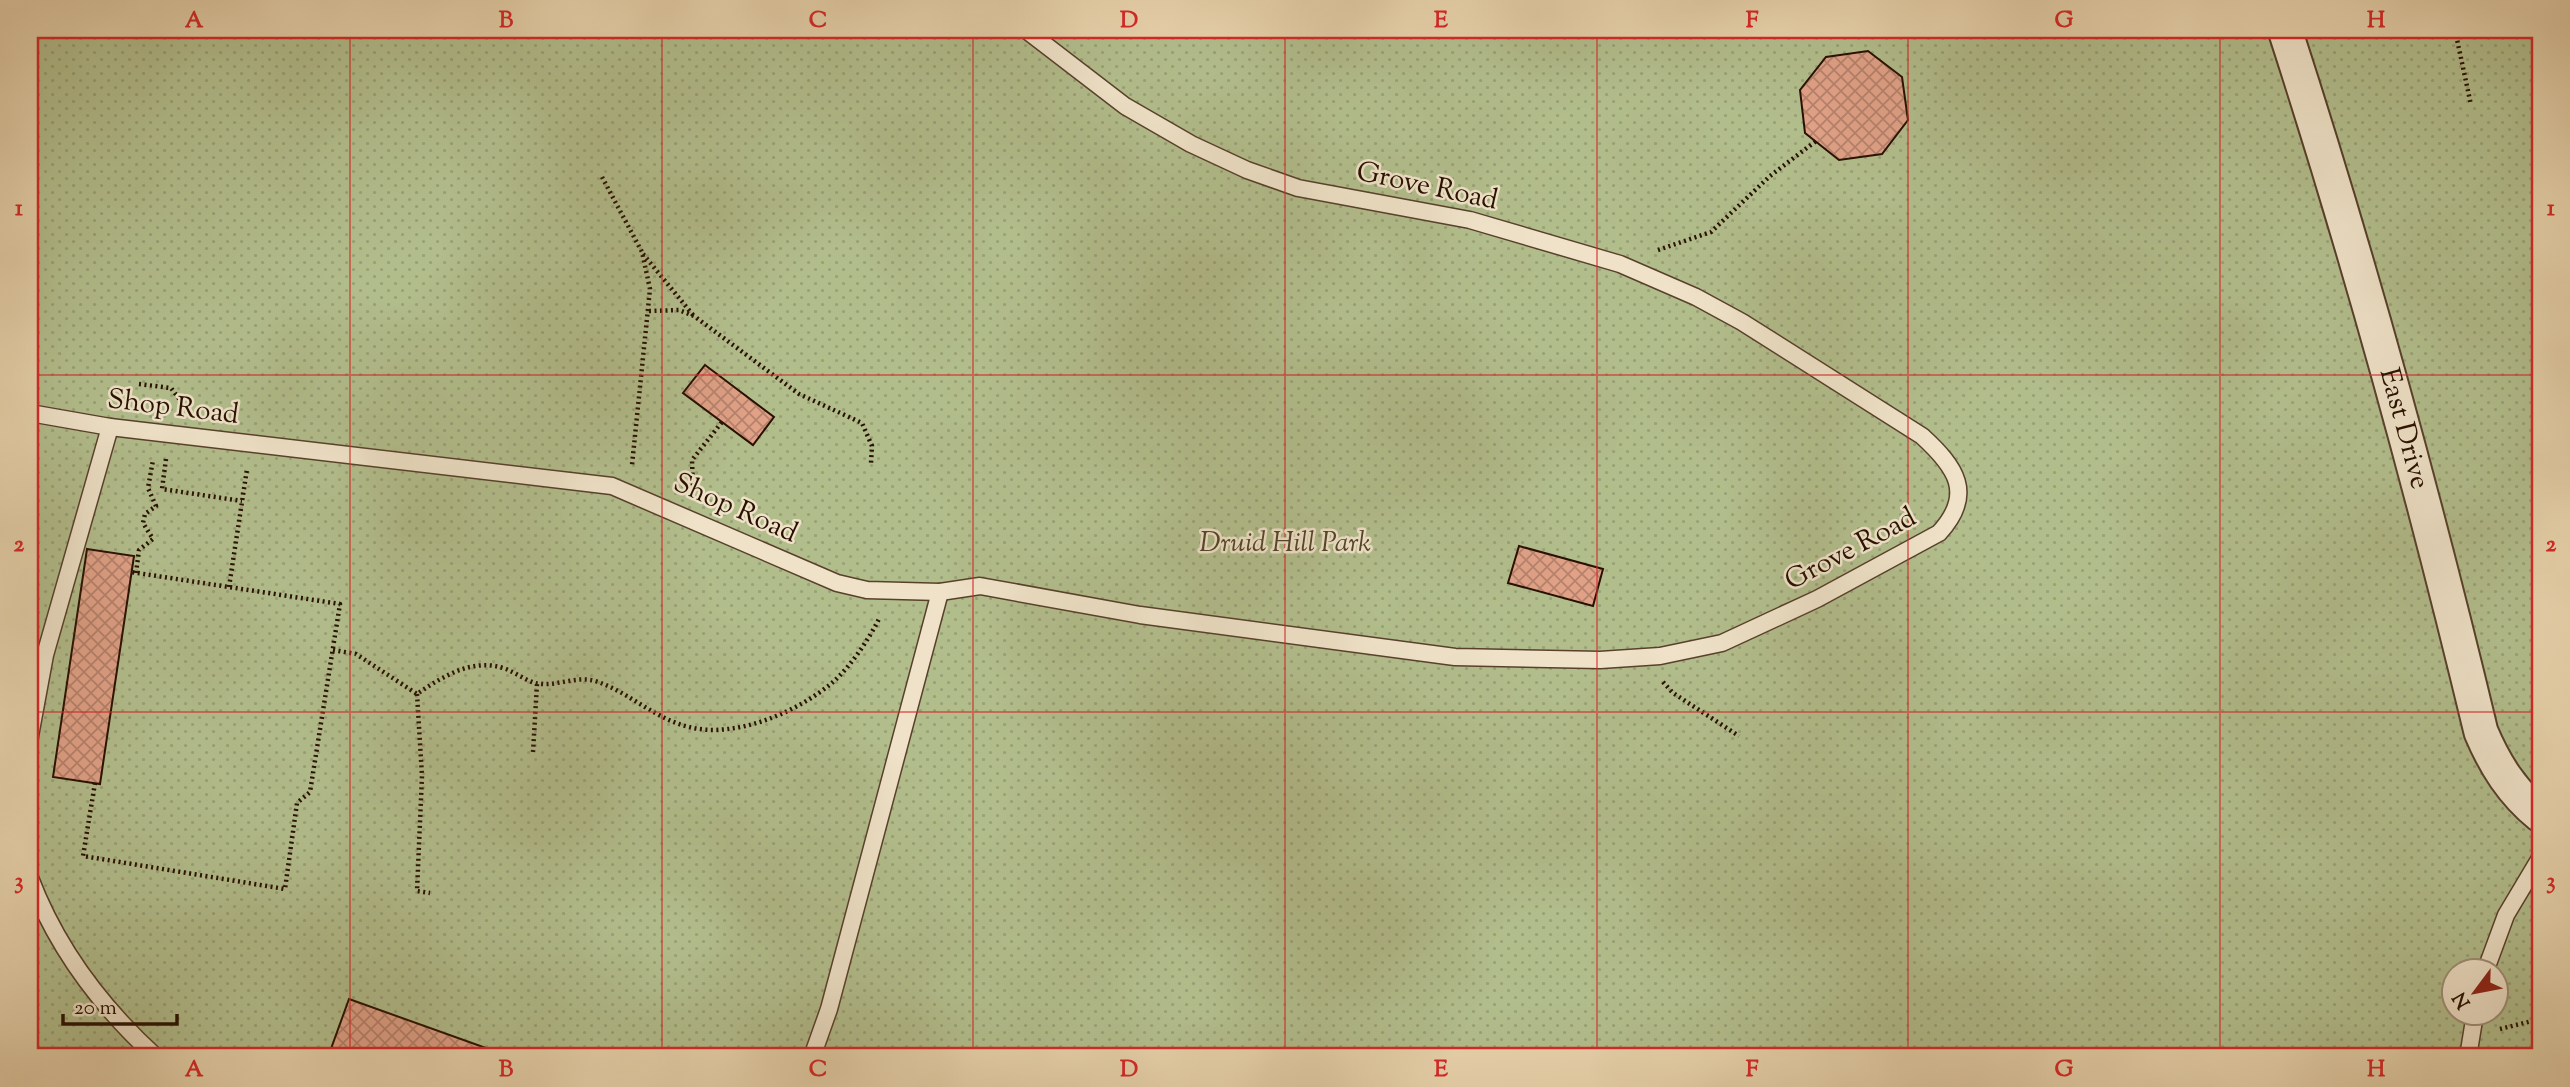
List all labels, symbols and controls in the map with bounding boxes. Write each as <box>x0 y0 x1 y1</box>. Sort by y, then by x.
text: A <box>185 5 204 38</box>
text: B <box>499 5 514 38</box>
text: C <box>809 5 827 38</box>
text: D <box>1120 5 1138 38</box>
text: E <box>1434 5 1448 38</box>
text: F <box>1746 5 1759 38</box>
text: G <box>2055 5 2074 38</box>
text: H <box>2367 5 2386 38</box>
street label: Grove Road <box>1353 152 1502 222</box>
text: 1 <box>15 193 23 226</box>
text: 1 <box>2547 193 2555 226</box>
street label: East Drive <box>2368 364 2439 494</box>
street label: Shop Road <box>105 380 241 436</box>
street label: Shop Road <box>666 464 804 554</box>
street label: Grove Road <box>1778 499 1924 601</box>
park label: Druid Hill Park <box>1199 524 1371 564</box>
text: 2 <box>14 529 25 562</box>
text: 2 <box>2546 529 2557 562</box>
text: 3 <box>14 866 24 899</box>
text: 3 <box>2546 866 2556 899</box>
north arrow <box>2440 958 2510 1028</box>
scale bar <box>63 982 177 1026</box>
text: N <box>2447 986 2478 1013</box>
text: 20 m <box>74 994 117 1024</box>
text: A <box>185 1054 204 1087</box>
text: B <box>499 1054 514 1087</box>
text: C <box>809 1054 827 1087</box>
text: D <box>1120 1054 1138 1087</box>
text: E <box>1434 1054 1448 1087</box>
text: F <box>1746 1054 1759 1087</box>
text: G <box>2055 1054 2074 1087</box>
text: H <box>2367 1054 2386 1087</box>

